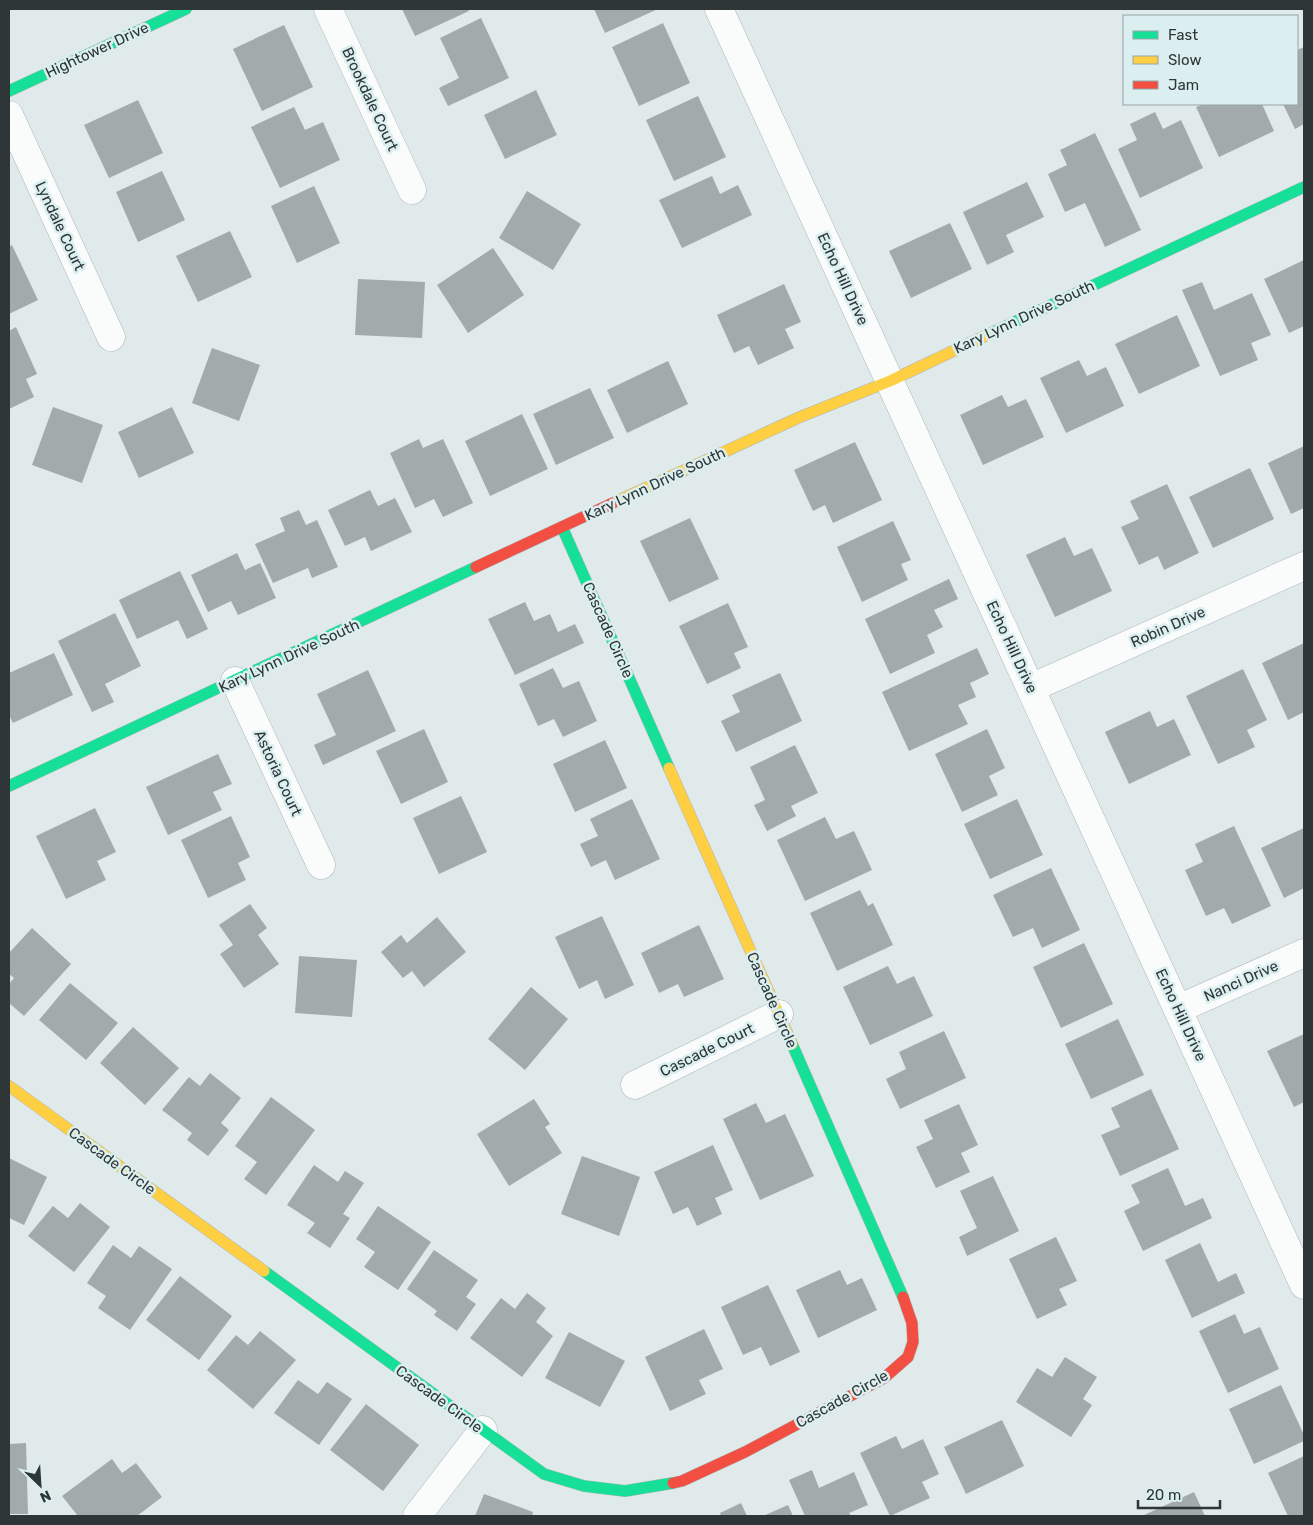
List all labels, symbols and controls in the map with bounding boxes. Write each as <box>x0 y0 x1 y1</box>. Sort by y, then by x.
legend <box>1123 15 1298 105</box>
street label: Hightower Drive <box>42 18 152 82</box>
text: Fast <box>1168 26 1198 44</box>
street label: Brookdale Court <box>338 44 402 154</box>
text: Slow <box>1168 51 1201 69</box>
text: Jam <box>1168 76 1199 94</box>
street label: Lyndale Court <box>31 178 89 274</box>
street label: Echo Hill Drive <box>814 230 872 328</box>
street label: Kary Lynn Drive South <box>951 276 1097 358</box>
street label: Kary Lynn Drive South <box>582 443 728 525</box>
street label: Cascade Circle <box>579 579 637 681</box>
street label: Echo Hill Drive <box>983 598 1041 696</box>
street label: Robin Drive <box>1128 603 1208 651</box>
street label: Kary Lynn Drive South <box>216 615 362 697</box>
street label: Astoria Court <box>250 727 306 819</box>
street label: Cascade Circle <box>743 949 801 1051</box>
street label: Nanci Drive <box>1201 957 1281 1005</box>
street label: Echo Hill Drive <box>1152 966 1210 1064</box>
street label: Cascade Court <box>657 1019 757 1081</box>
street label: Cascade Circle <box>65 1123 159 1199</box>
street label: Cascade Circle <box>392 1361 486 1437</box>
street label: Cascade Circle <box>793 1366 891 1432</box>
north arrow <box>15 1460 65 1510</box>
scale bar <box>1138 1478 1220 1510</box>
text: N <box>37 1486 53 1506</box>
text: 20 m <box>1146 1486 1181 1504</box>

